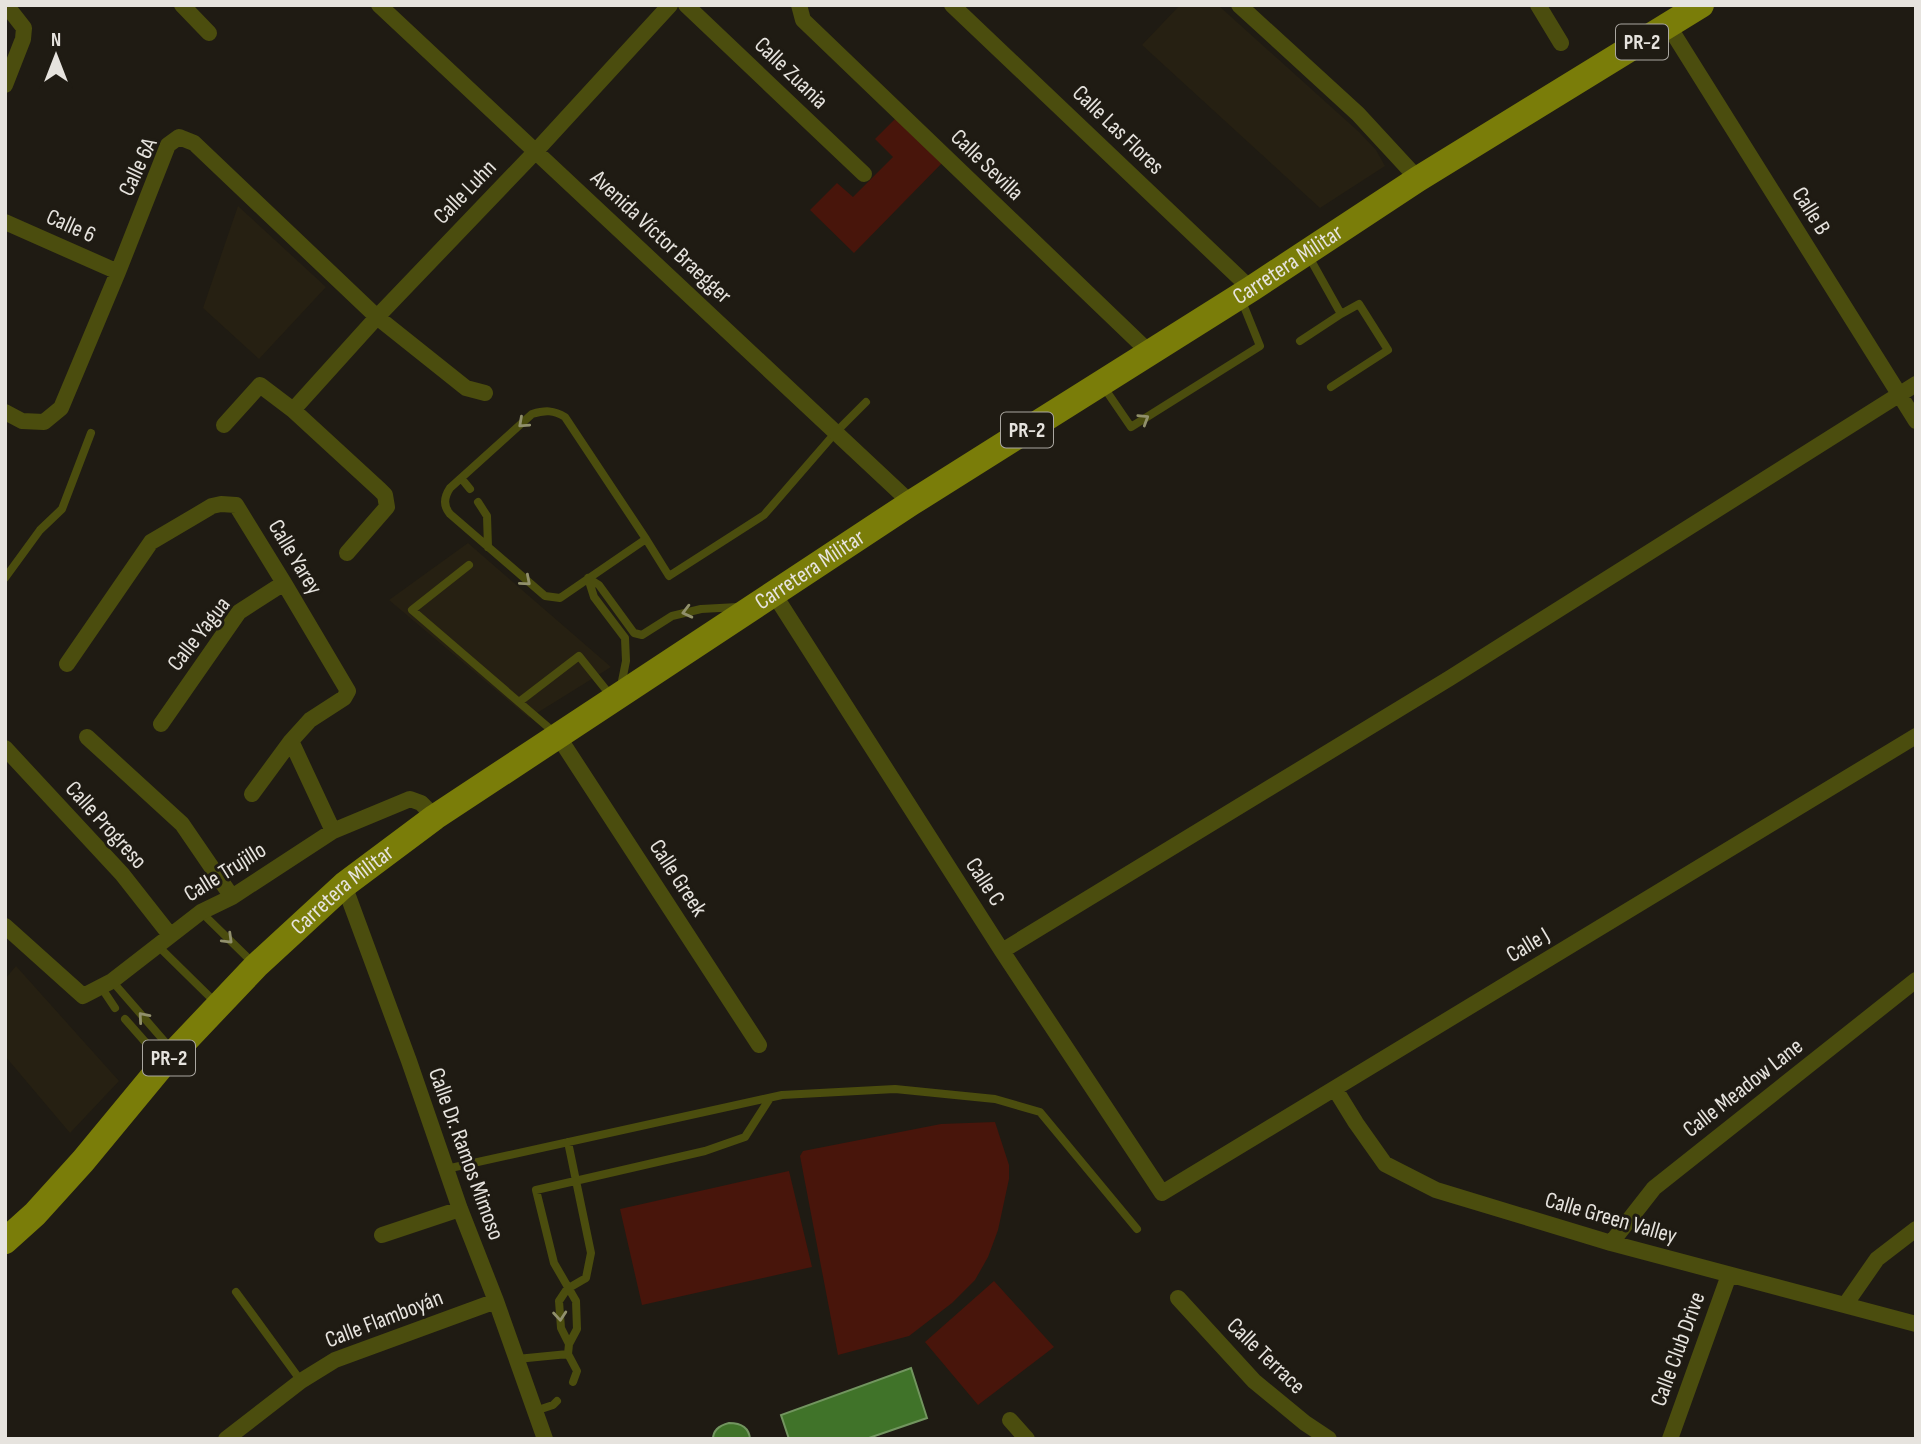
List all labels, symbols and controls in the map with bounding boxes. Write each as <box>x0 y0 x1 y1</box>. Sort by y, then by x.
north arrow <box>21 21 91 91</box>
road number: PR-2 <box>1616 24 1668 60</box>
text: N <box>51 29 61 52</box>
street label: Calle Zuania <box>748 31 834 115</box>
street label: Calle Las Flores <box>1066 79 1170 181</box>
street label: Calle Sevilla <box>945 123 1029 207</box>
street label: Calle 6A <box>112 133 164 201</box>
street label: Calle Luhn <box>428 154 502 230</box>
street label: Avenida Víctor Braegger <box>584 164 738 310</box>
street label: Calle B <box>1786 182 1836 240</box>
street label: Calle 6 <box>42 203 100 249</box>
street label: Carretera Militar <box>1228 218 1348 311</box>
road number: PR-2 <box>1001 412 1053 448</box>
one-way arrow <box>518 414 531 427</box>
one-way arrow <box>1136 415 1149 428</box>
street label: Calle Yarey <box>262 514 328 600</box>
street label: Carretera Militar <box>750 523 870 616</box>
one-way arrow <box>518 573 531 585</box>
street label: Calle Yagua <box>161 591 237 677</box>
one-way arrow <box>681 604 693 618</box>
street label: Calle Progreso <box>59 775 153 875</box>
street label: Calle Greek <box>643 834 713 922</box>
street label: Calle Trujillo <box>179 836 271 908</box>
street label: Carretera Militar <box>285 838 400 941</box>
street label: Calle C <box>959 852 1011 912</box>
street label: Calle J <box>1501 921 1555 969</box>
one-way arrow <box>220 931 233 944</box>
one-way arrow <box>139 1012 151 1025</box>
street label: Calle Meadow Lane <box>1677 1032 1809 1144</box>
road number: PR-2 <box>143 1040 195 1076</box>
street label: Calle Dr. Ramos Mimoso <box>422 1064 510 1244</box>
street label: Calle Green Valley <box>1542 1186 1680 1250</box>
street label: Calle Flamboyán <box>321 1284 447 1354</box>
street label: Calle Club Drive <box>1644 1288 1712 1410</box>
one-way arrow <box>552 1311 567 1322</box>
street label: Calle Terrace <box>1221 1312 1311 1400</box>

